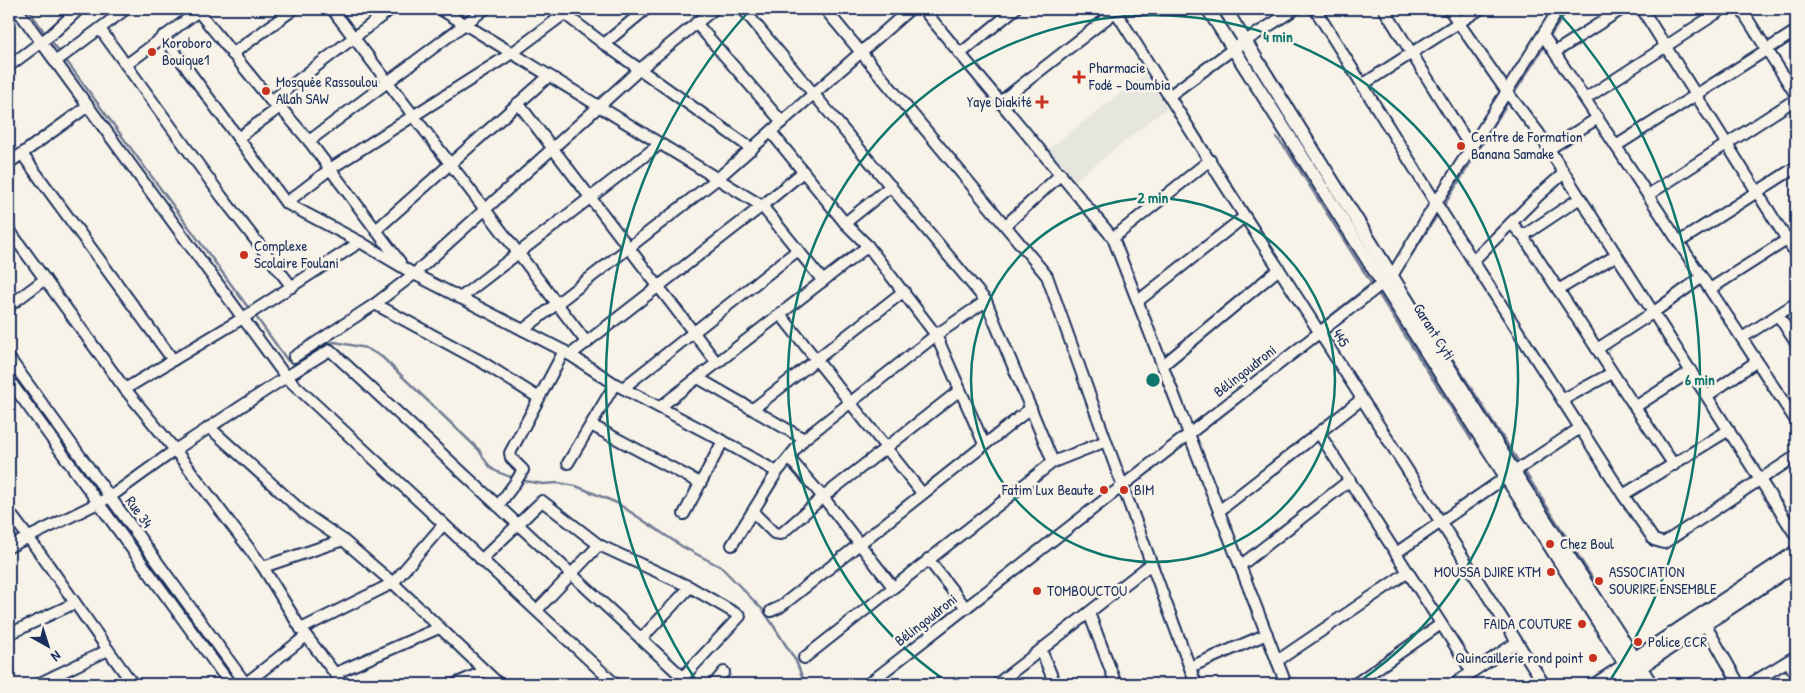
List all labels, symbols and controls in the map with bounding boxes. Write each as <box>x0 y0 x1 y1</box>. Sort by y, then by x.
text: 4 min <box>1263 26 1293 47</box>
place label: Koroboro Bouique1 <box>162 32 212 70</box>
marker: Koroboro Bouique1 <box>146 46 158 58</box>
place label: Pharmacie Fodé - Doumbia <box>1088 57 1170 95</box>
place label: Mosquée Rassoulou Allah SAW <box>276 71 377 109</box>
marker: Pharmacie Fodé - Doumbia <box>1073 71 1085 83</box>
marker: Mosquée Rassoulou Allah SAW <box>260 85 272 97</box>
place label: Yaye Diakité <box>967 91 1032 112</box>
marker: Yaye Diakité <box>1036 96 1048 108</box>
place label: Centre de Formation Banana Samake <box>1471 126 1583 164</box>
marker: Centre de Formation Banana Samake <box>1455 140 1467 152</box>
text: 2 min <box>1138 187 1169 208</box>
place label: Complexe Scolaire Foulani <box>254 235 339 273</box>
marker: Complexe Scolaire Foulani <box>238 249 250 261</box>
street label: Garant Cyti <box>1409 299 1460 364</box>
street label: 445 <box>1328 325 1355 351</box>
street label: Bélingoudroni <box>1209 339 1280 402</box>
text: 6 min <box>1685 369 1715 390</box>
centre of rings <box>1144 371 1162 389</box>
place label: Fatim Lux Beaute <box>1001 479 1094 500</box>
place label: BIM <box>1134 479 1154 500</box>
marker: Fatim Lux Beaute <box>1098 484 1110 496</box>
marker: BIM <box>1118 484 1130 496</box>
street label: Rue 34 <box>121 492 158 532</box>
place label: Chez Boul <box>1560 533 1614 554</box>
marker: Chez Boul <box>1544 538 1556 550</box>
place label: MOUSSA DJIRE KTM <box>1434 561 1541 582</box>
place label: ASSOCIATION SOURIRE ENSEMBLE <box>1609 561 1717 599</box>
marker: MOUSSA DJIRE KTM <box>1545 566 1557 578</box>
marker: ASSOCIATION SOURIRE ENSEMBLE <box>1593 575 1605 587</box>
place label: TOMBOUCTOU <box>1047 580 1127 601</box>
marker: TOMBOUCTOU <box>1031 585 1043 597</box>
street label: Bélingoudroni <box>890 588 961 651</box>
place label: FAIDA COUTURE <box>1483 613 1572 634</box>
marker: FAIDA COUTURE <box>1576 618 1588 630</box>
north arrow <box>22 620 72 670</box>
place label: Police CCR <box>1648 631 1707 652</box>
marker: Police CCR <box>1632 636 1644 648</box>
text: N <box>47 647 65 667</box>
place label: Quincaillerie rond point <box>1455 647 1584 668</box>
marker: Quincaillerie rond point <box>1587 652 1599 664</box>

